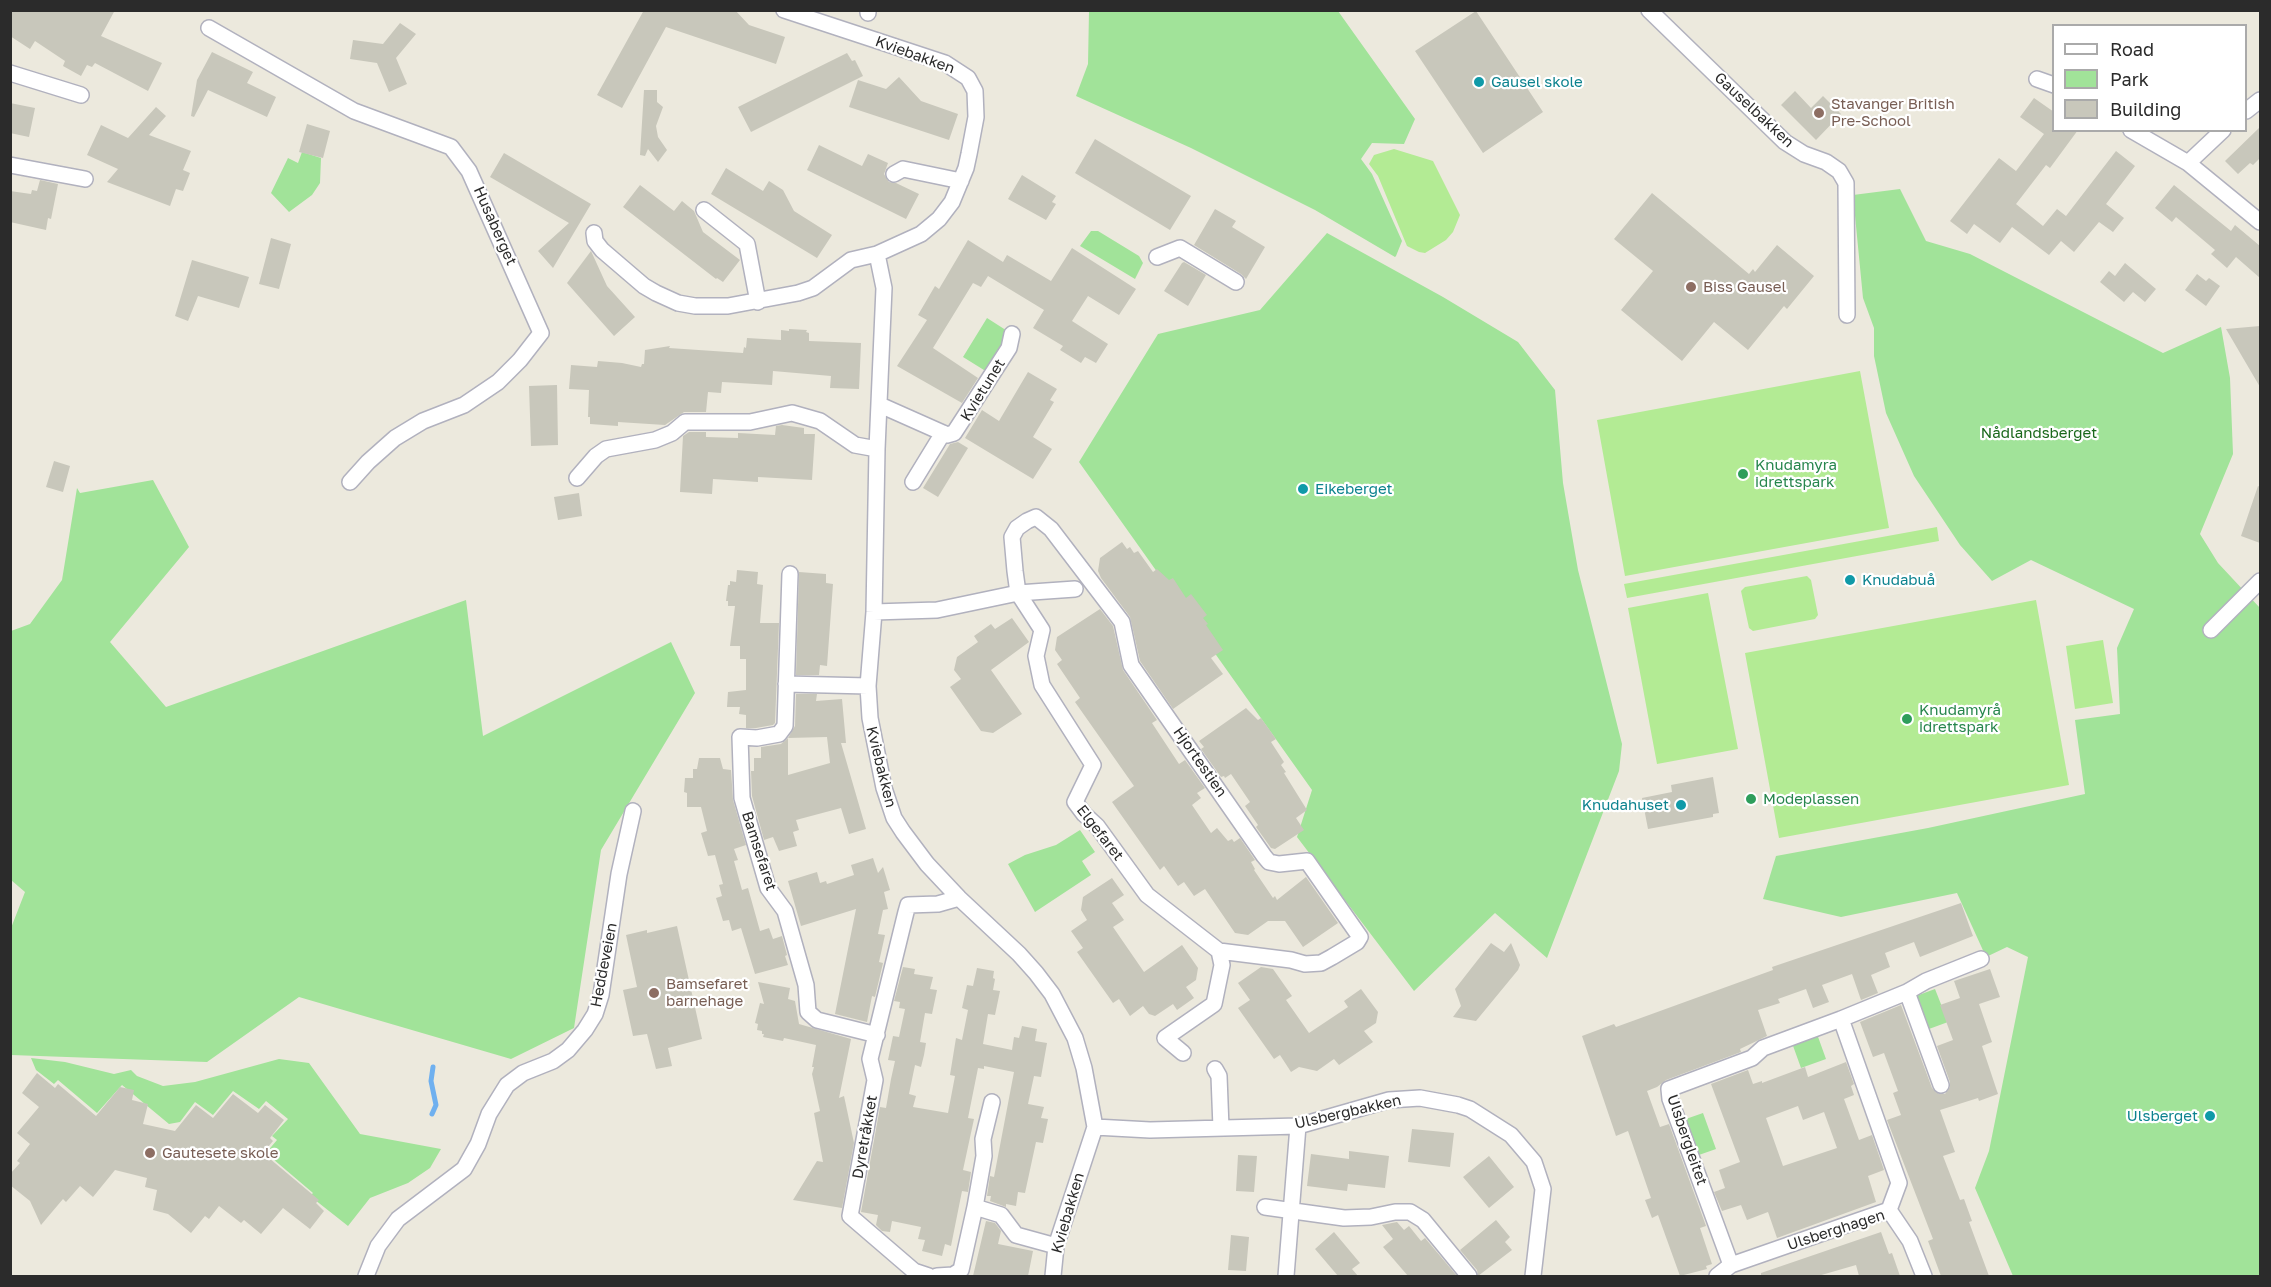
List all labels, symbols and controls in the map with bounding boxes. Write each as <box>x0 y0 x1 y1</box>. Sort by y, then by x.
legend <box>2052 24 2247 132</box>
street label: Kviebakken <box>873 32 957 78</box>
text: Road <box>2110 38 2154 60</box>
text: Park <box>2110 68 2149 90</box>
street label: Gauselbakken <box>1711 69 1797 151</box>
place label: Gausel skole <box>1491 73 1583 91</box>
marker: Gausel skole <box>1472 75 1486 89</box>
place label: Stavanger British Pre-School <box>1831 95 1955 130</box>
text: Building <box>2110 98 2181 120</box>
marker: Stavanger British Pre-School <box>1812 106 1826 120</box>
street label: Husaberget <box>470 184 520 268</box>
place label: Biss Gausel <box>1703 278 1786 296</box>
marker: Biss Gausel <box>1684 280 1698 294</box>
street label: Kvietunet <box>957 356 1009 424</box>
park label: Nådlandsberget <box>1981 424 2097 442</box>
place label: Knudamyra idrettspark <box>1755 456 1837 491</box>
marker: Knudamyra idrettspark <box>1736 467 1750 481</box>
place label: Eikeberget <box>1315 480 1393 498</box>
marker: Eikeberget <box>1296 482 1310 496</box>
place label: Knudabuå <box>1862 571 1935 589</box>
marker: Knudabuå <box>1843 573 1857 587</box>
place label: Knudamyrå idrettspark <box>1919 701 2001 736</box>
marker: Knudamyrå idrettspark <box>1900 712 1914 726</box>
street label: Kviebakken <box>862 724 900 810</box>
street label: Hjortestien <box>1169 724 1231 800</box>
place label: Modeplassen <box>1763 790 1859 808</box>
marker: Modeplassen <box>1744 792 1758 806</box>
place label: Knudahuset <box>1582 796 1669 814</box>
marker: Knudahuset <box>1674 798 1688 812</box>
street label: Elgefaret <box>1073 802 1127 864</box>
street label: Bamsefaret <box>738 809 780 893</box>
street label: Heddeveien <box>587 921 621 1009</box>
place label: Bamsefaret barnehage <box>666 975 748 1010</box>
marker: Bamsefaret barnehage <box>647 986 661 1000</box>
street label: Ulsbergbakken <box>1293 1091 1403 1133</box>
street label: Ulsbergleitet <box>1663 1092 1711 1188</box>
street label: Dyretråkket <box>849 1094 881 1180</box>
place label: Ulsberget <box>2127 1107 2198 1125</box>
marker: Ulsberget <box>2203 1109 2217 1123</box>
place label: Gautesete skole <box>162 1144 278 1162</box>
marker: Gautesete skole <box>143 1146 157 1160</box>
street label: Kviebakken <box>1048 1171 1088 1255</box>
street label: Ulsberghagen <box>1785 1206 1887 1254</box>

